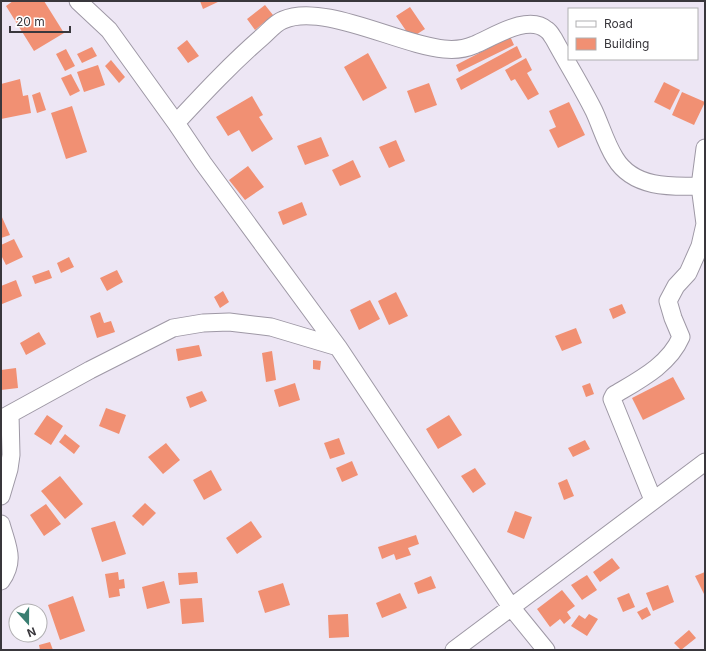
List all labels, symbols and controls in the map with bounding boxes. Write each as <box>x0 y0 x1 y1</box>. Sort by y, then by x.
scale bar <box>10 8 70 34</box>
legend <box>568 8 698 60</box>
text: 20 m <box>16 14 45 29</box>
text: Road <box>604 16 633 31</box>
text: Building <box>604 36 649 51</box>
north arrow <box>8 603 48 643</box>
text: N <box>25 624 38 640</box>

